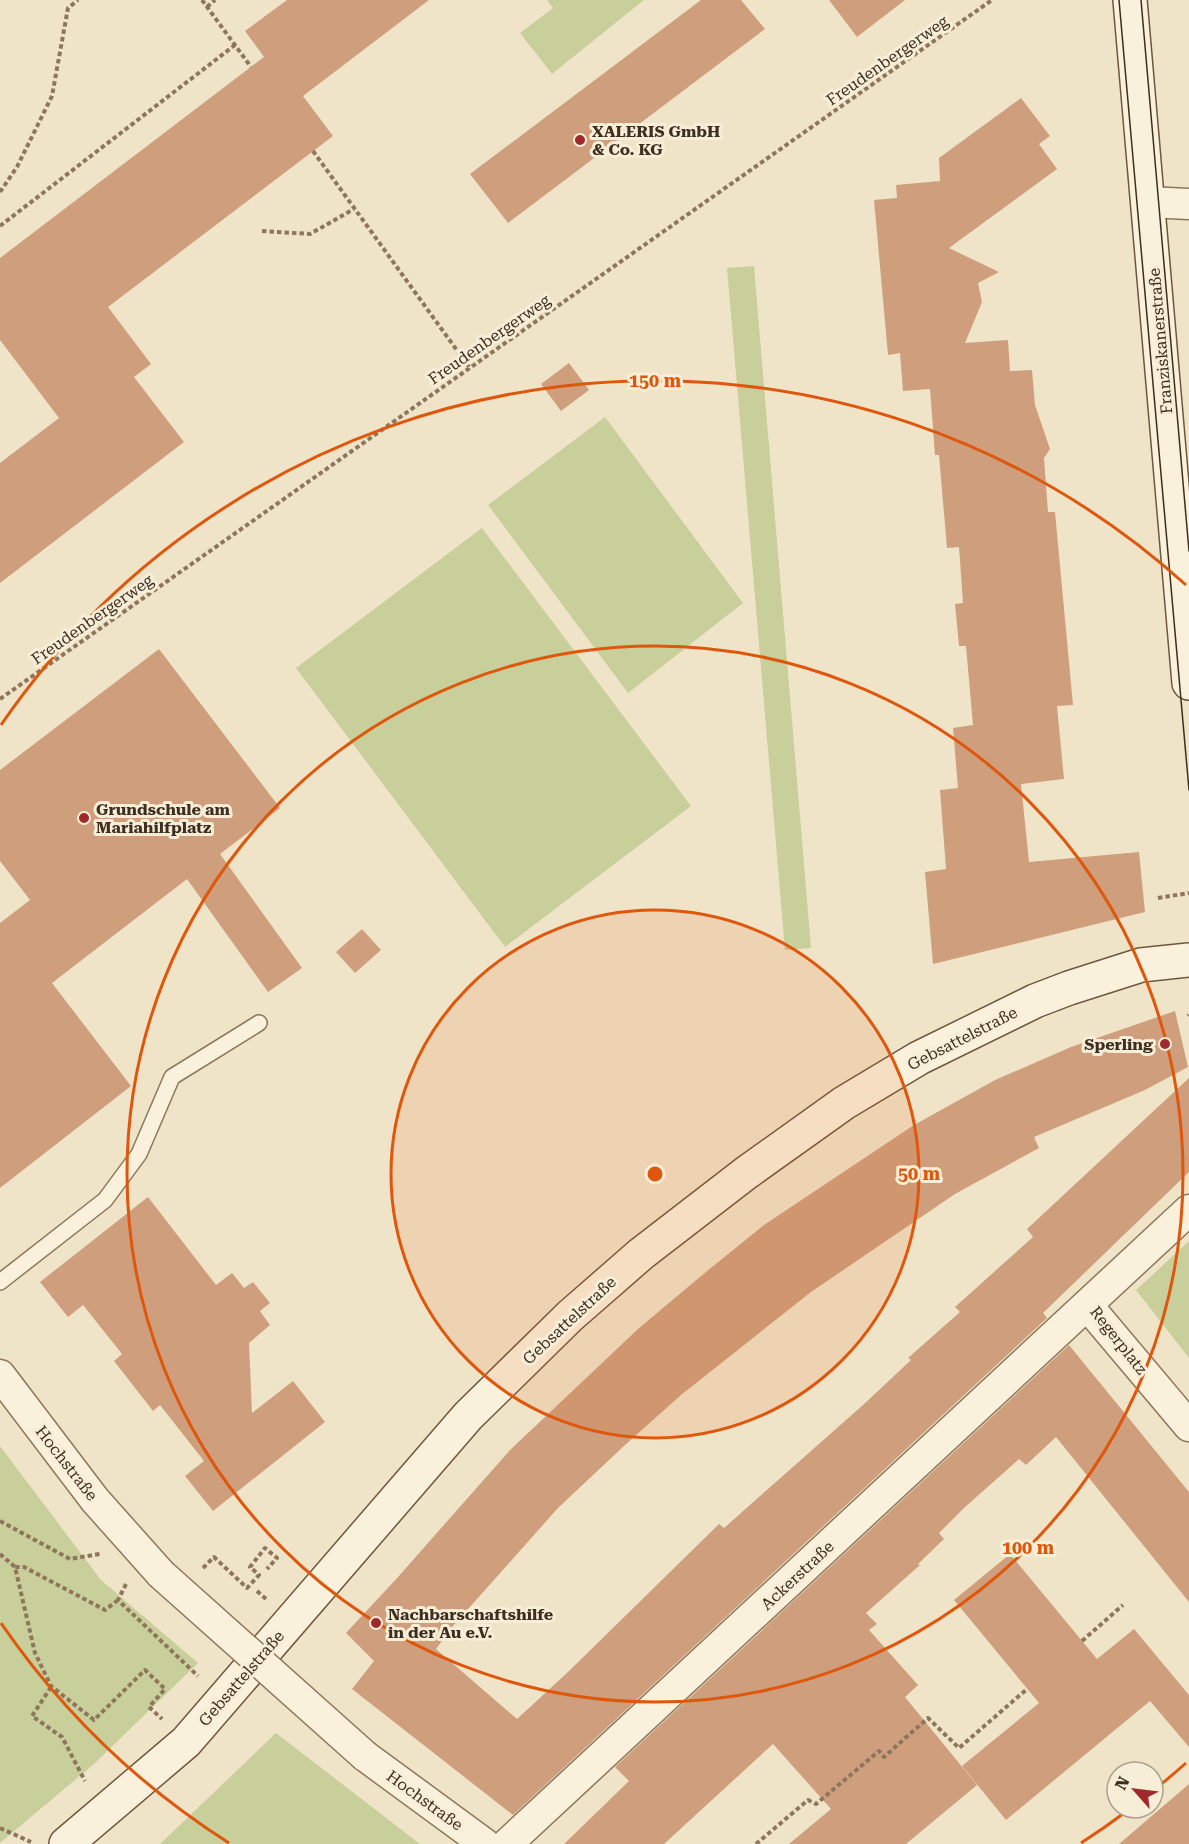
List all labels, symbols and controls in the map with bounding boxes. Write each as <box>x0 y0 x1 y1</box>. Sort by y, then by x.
street label: Freudenbergerweg <box>823 11 953 110</box>
place label: XALERIS GmbH & Co. KG <box>592 122 720 159</box>
marker: XALERIS GmbH & Co. KG <box>573 133 587 147</box>
street label: Franziskanerstraße <box>1145 267 1176 415</box>
street label: Freudenbergerweg <box>425 290 555 389</box>
text: 150 m <box>629 370 682 391</box>
street label: Freudenbergerweg <box>28 570 158 669</box>
place label: Grundschule am Mariahilfplatz <box>96 800 230 837</box>
marker: Grundschule am Mariahilfplatz <box>77 811 91 825</box>
street label: Gebsattelstraße <box>904 1002 1020 1074</box>
place label: Sperling <box>1084 1035 1153 1054</box>
marker: Sperling <box>1158 1037 1172 1051</box>
text: 50 m <box>898 1163 941 1184</box>
centre of rings <box>645 1164 665 1184</box>
street label: Gebsattelstraße <box>519 1272 620 1368</box>
street label: Regerplatz <box>1086 1302 1151 1379</box>
street label: Hochstraße <box>32 1422 102 1505</box>
street label: Ackerstraße <box>757 1537 838 1614</box>
text: 100 m <box>1002 1537 1055 1558</box>
place label: Nachbarschaftshilfe in der Au e.V. <box>388 1605 553 1642</box>
marker: Nachbarschaftshilfe in der Au e.V. <box>369 1616 383 1630</box>
street label: Gebsattelstraße <box>195 1626 288 1730</box>
north arrow <box>1105 1760 1165 1820</box>
street label: Hochstraße <box>383 1766 467 1835</box>
text: N <box>1111 1773 1133 1793</box>

